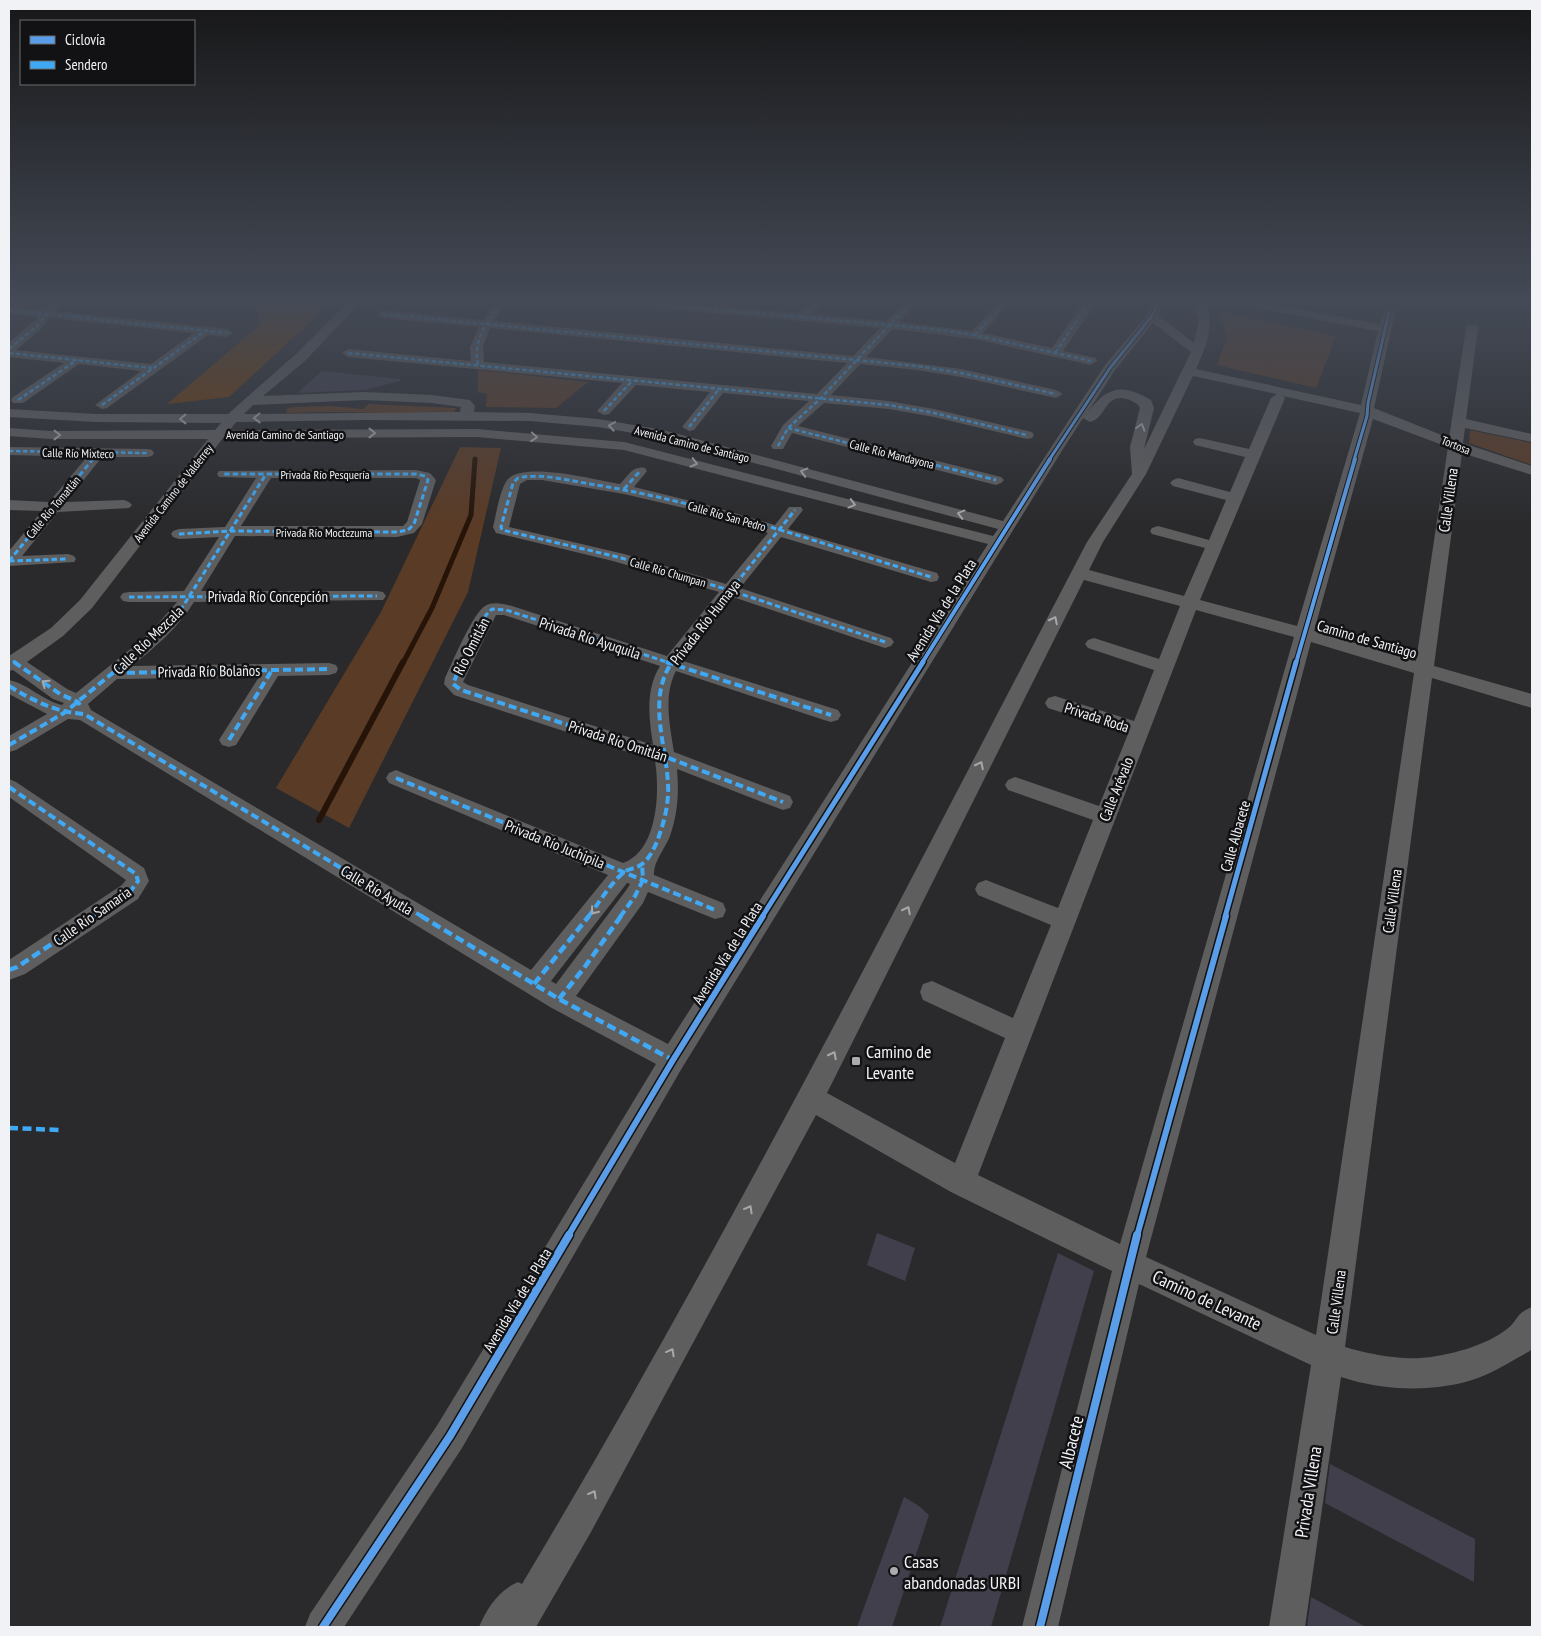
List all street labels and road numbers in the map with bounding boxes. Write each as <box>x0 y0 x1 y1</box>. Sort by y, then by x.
street label: Avenida Camino de Santiago <box>633 422 751 466</box>
street label: Avenida Camino de Santiago <box>226 427 344 442</box>
street label: Tortosa <box>1439 432 1473 458</box>
street label: Calle Río Mandayona <box>848 436 936 472</box>
street label: Avenida Camino de Valderrey <box>130 441 216 545</box>
street label: Calle Río Mixteco <box>42 445 114 461</box>
street label: Privada Río Pesquería <box>280 467 370 482</box>
street label: Calle Villena <box>1434 467 1462 533</box>
street label: Calle Río Tomatlán <box>22 473 84 541</box>
street label: Calle Río San Pedro <box>686 498 768 534</box>
street label: Privada Río Moctezuma <box>276 525 372 540</box>
street label: Calle Río Chumpan <box>628 554 708 590</box>
street label: Avenida Vía de la Plata <box>902 555 980 665</box>
street label: Privada Río Humaya <box>666 575 744 669</box>
street label: Privada Río Concepción <box>208 587 328 606</box>
street label: Calle Río Mezcala <box>109 602 187 678</box>
street label: Privada Río Ayuquila <box>537 613 643 663</box>
street label: Río Omitlán <box>449 614 493 678</box>
street label: Camino de Santiago <box>1315 616 1419 662</box>
street label: Privada Río Bolaños <box>158 661 260 681</box>
street label: Privada Roda <box>1062 698 1132 736</box>
street label: Privada Río Omitlán <box>566 716 670 766</box>
street label: Calle Arévalo <box>1095 754 1137 824</box>
street label: Calle Albacete <box>1216 798 1254 874</box>
street label: Privada Río Juchipila <box>502 815 608 873</box>
street label: Calle Río Ayutla <box>337 861 417 919</box>
street label: Calle Villena <box>1378 868 1406 934</box>
street label: Calle Río Samaria <box>49 882 135 950</box>
street label: Avenida Vía de la Plata <box>688 898 766 1008</box>
street label: Avenida Vía de la Plata <box>479 1245 555 1355</box>
street label: Camino de Levante <box>1149 1265 1265 1335</box>
street label: Calle Villena <box>1322 1269 1350 1335</box>
street label: Albacete <box>1053 1413 1089 1471</box>
street label: Privada Villena <box>1289 1445 1327 1539</box>

